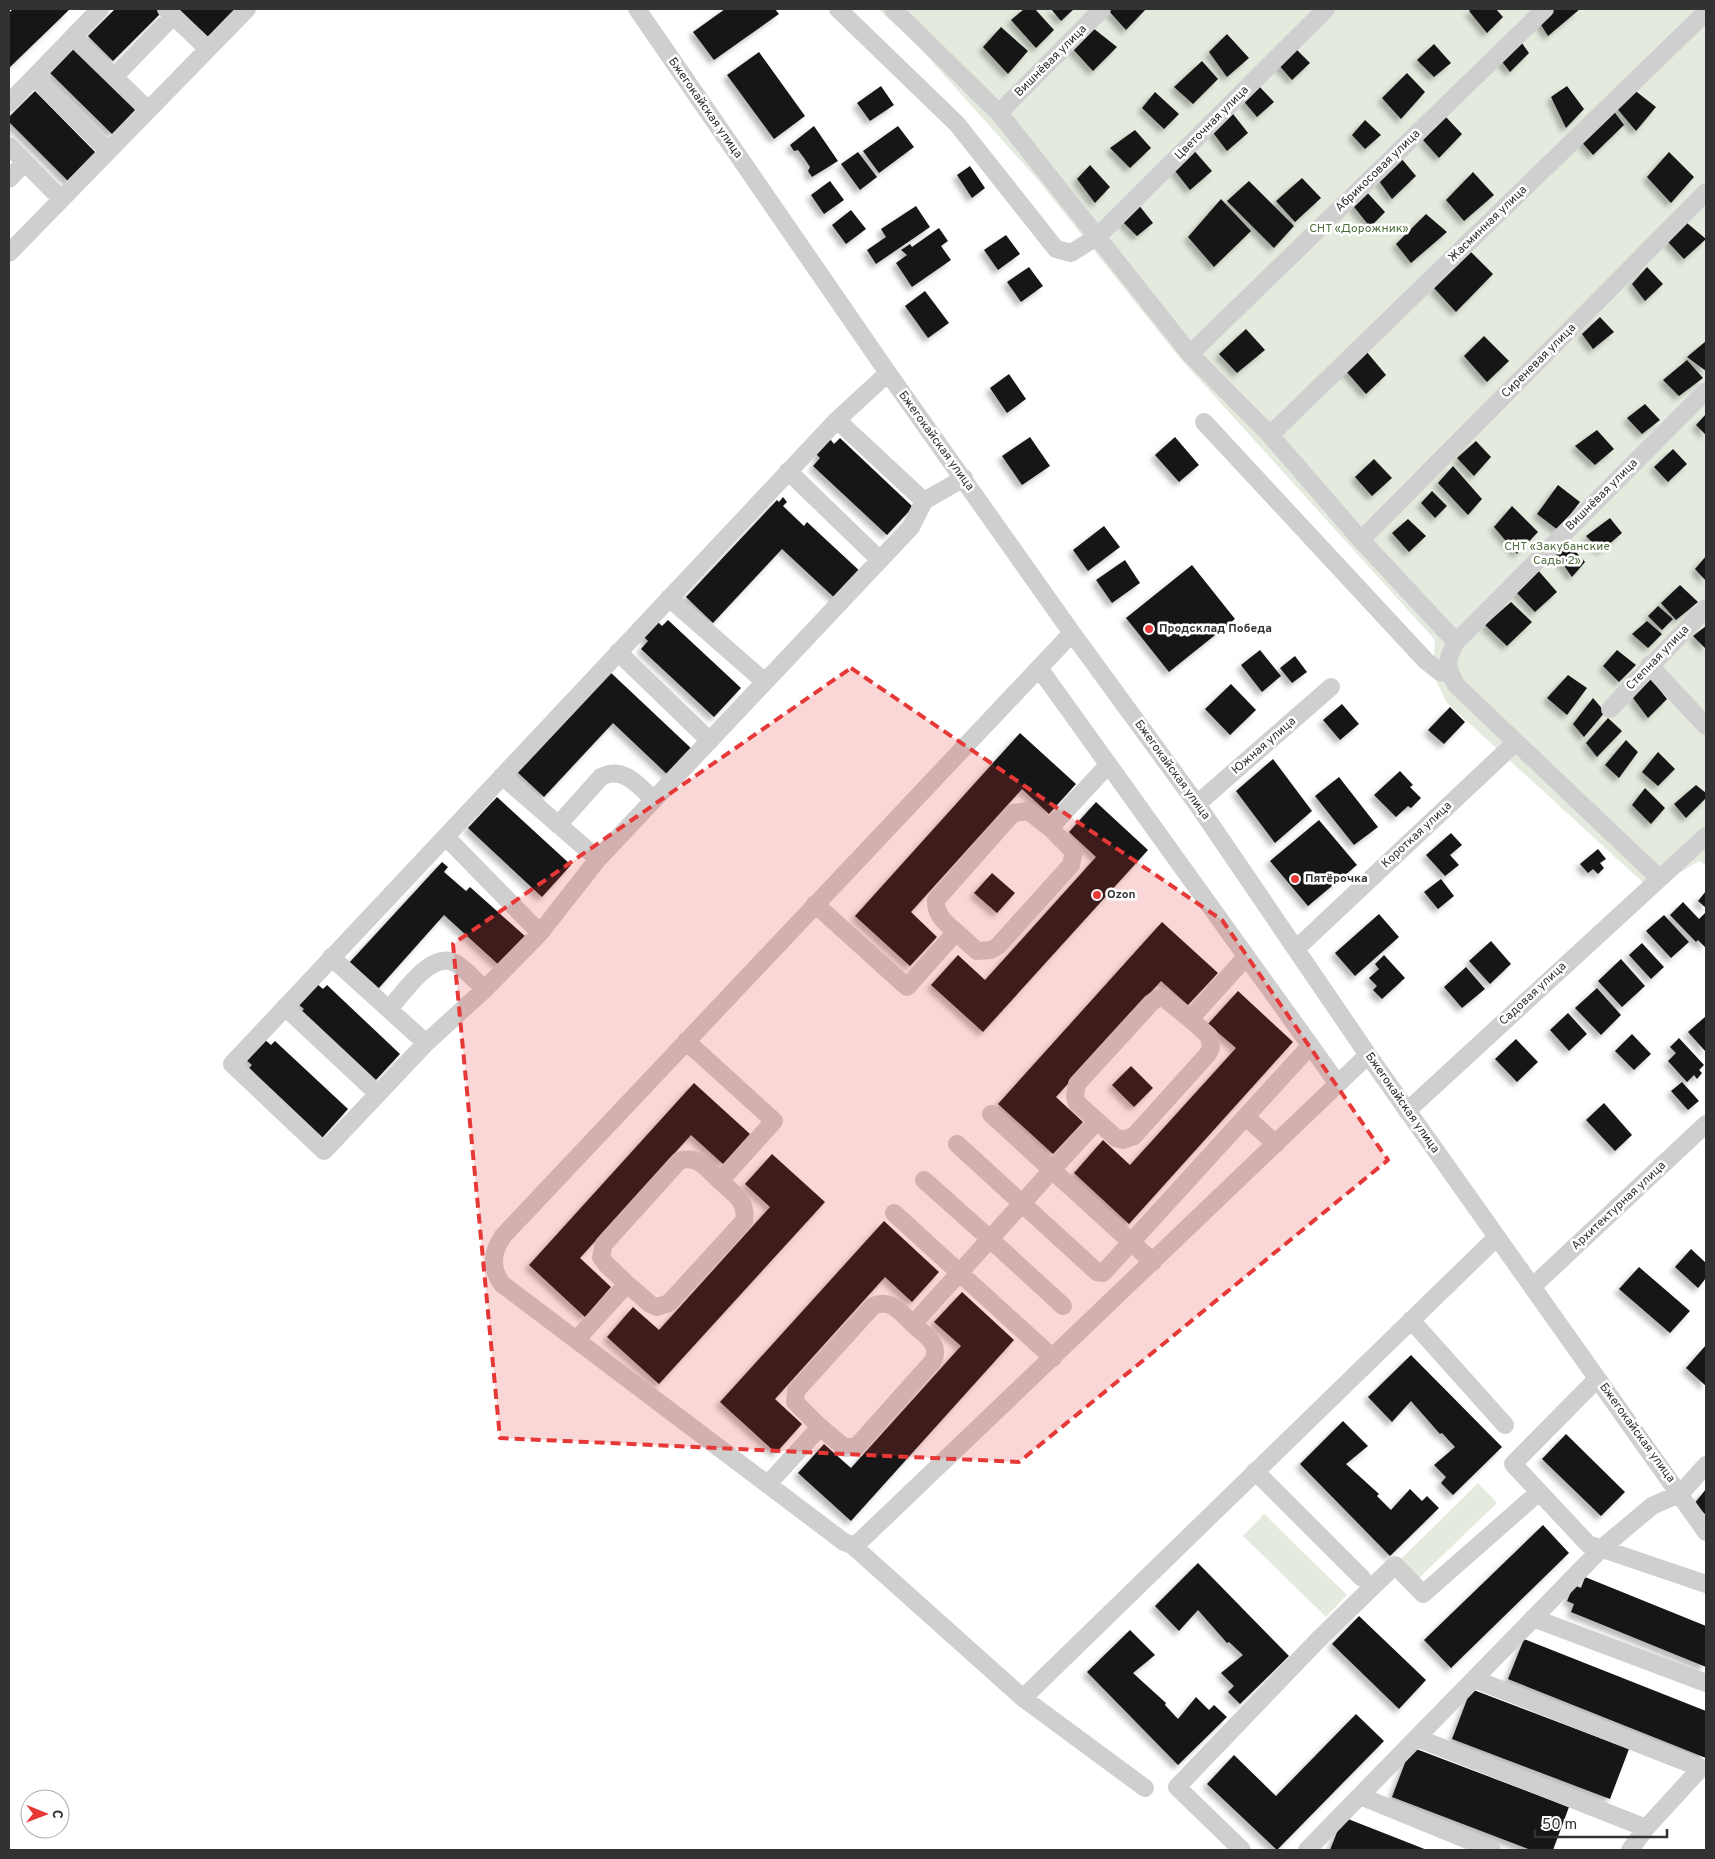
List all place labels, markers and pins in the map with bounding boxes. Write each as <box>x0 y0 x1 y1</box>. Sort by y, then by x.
place label: Продсклад Победа <box>1159 621 1272 637</box>
marker: Продсклад Победа <box>1143 623 1155 635</box>
place label: Пятёрочка <box>1305 871 1368 887</box>
marker: Пятёрочка <box>1289 873 1301 885</box>
place label: Ozon <box>1107 887 1136 903</box>
marker: Ozon <box>1091 889 1103 901</box>

